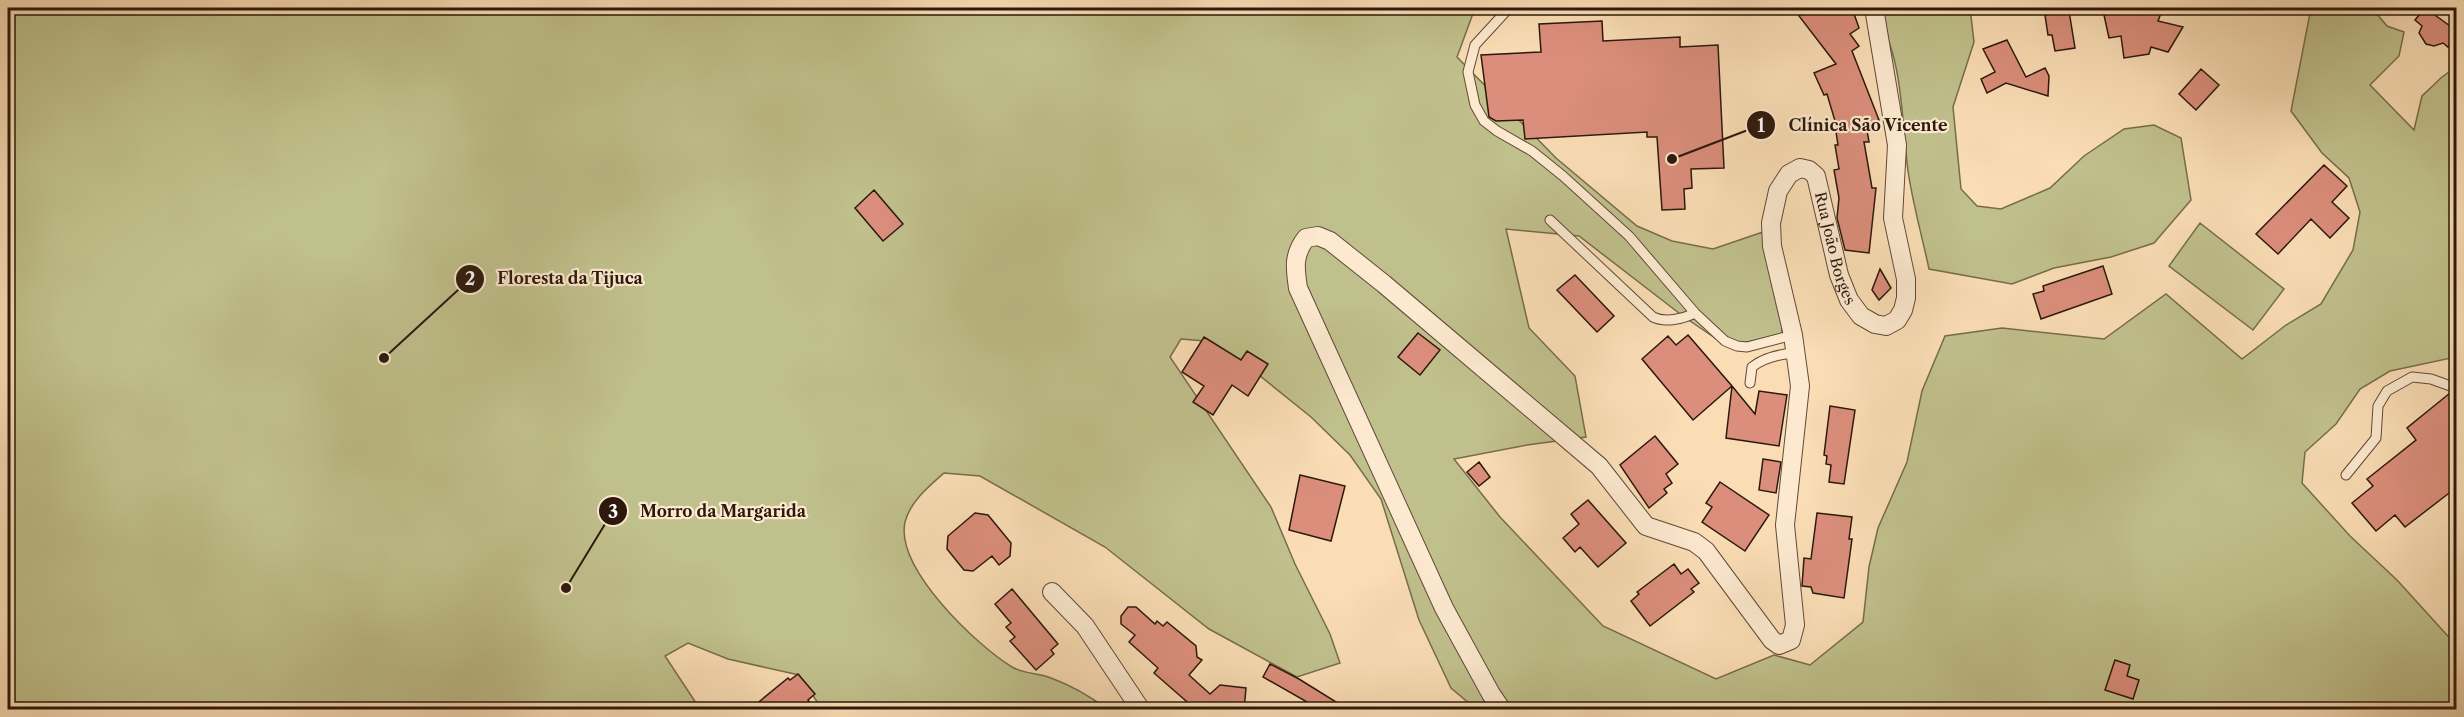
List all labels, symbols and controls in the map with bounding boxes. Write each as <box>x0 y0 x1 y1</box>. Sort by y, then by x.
callout: Clínica São Vicente <box>1746 108 1960 142</box>
text: 1 <box>1757 115 1765 137</box>
text: Clínica São Vicente <box>1789 115 1948 135</box>
street label: Rua João Borges <box>1811 190 1859 309</box>
callout: Floresta da Tijuca <box>455 262 655 296</box>
text: 2 <box>465 268 475 290</box>
text: Floresta da Tijuca <box>497 268 644 288</box>
callout: Morro da Margarida <box>598 494 818 528</box>
text: 3 <box>608 501 618 523</box>
text: Morro da Margarida <box>640 501 807 521</box>

